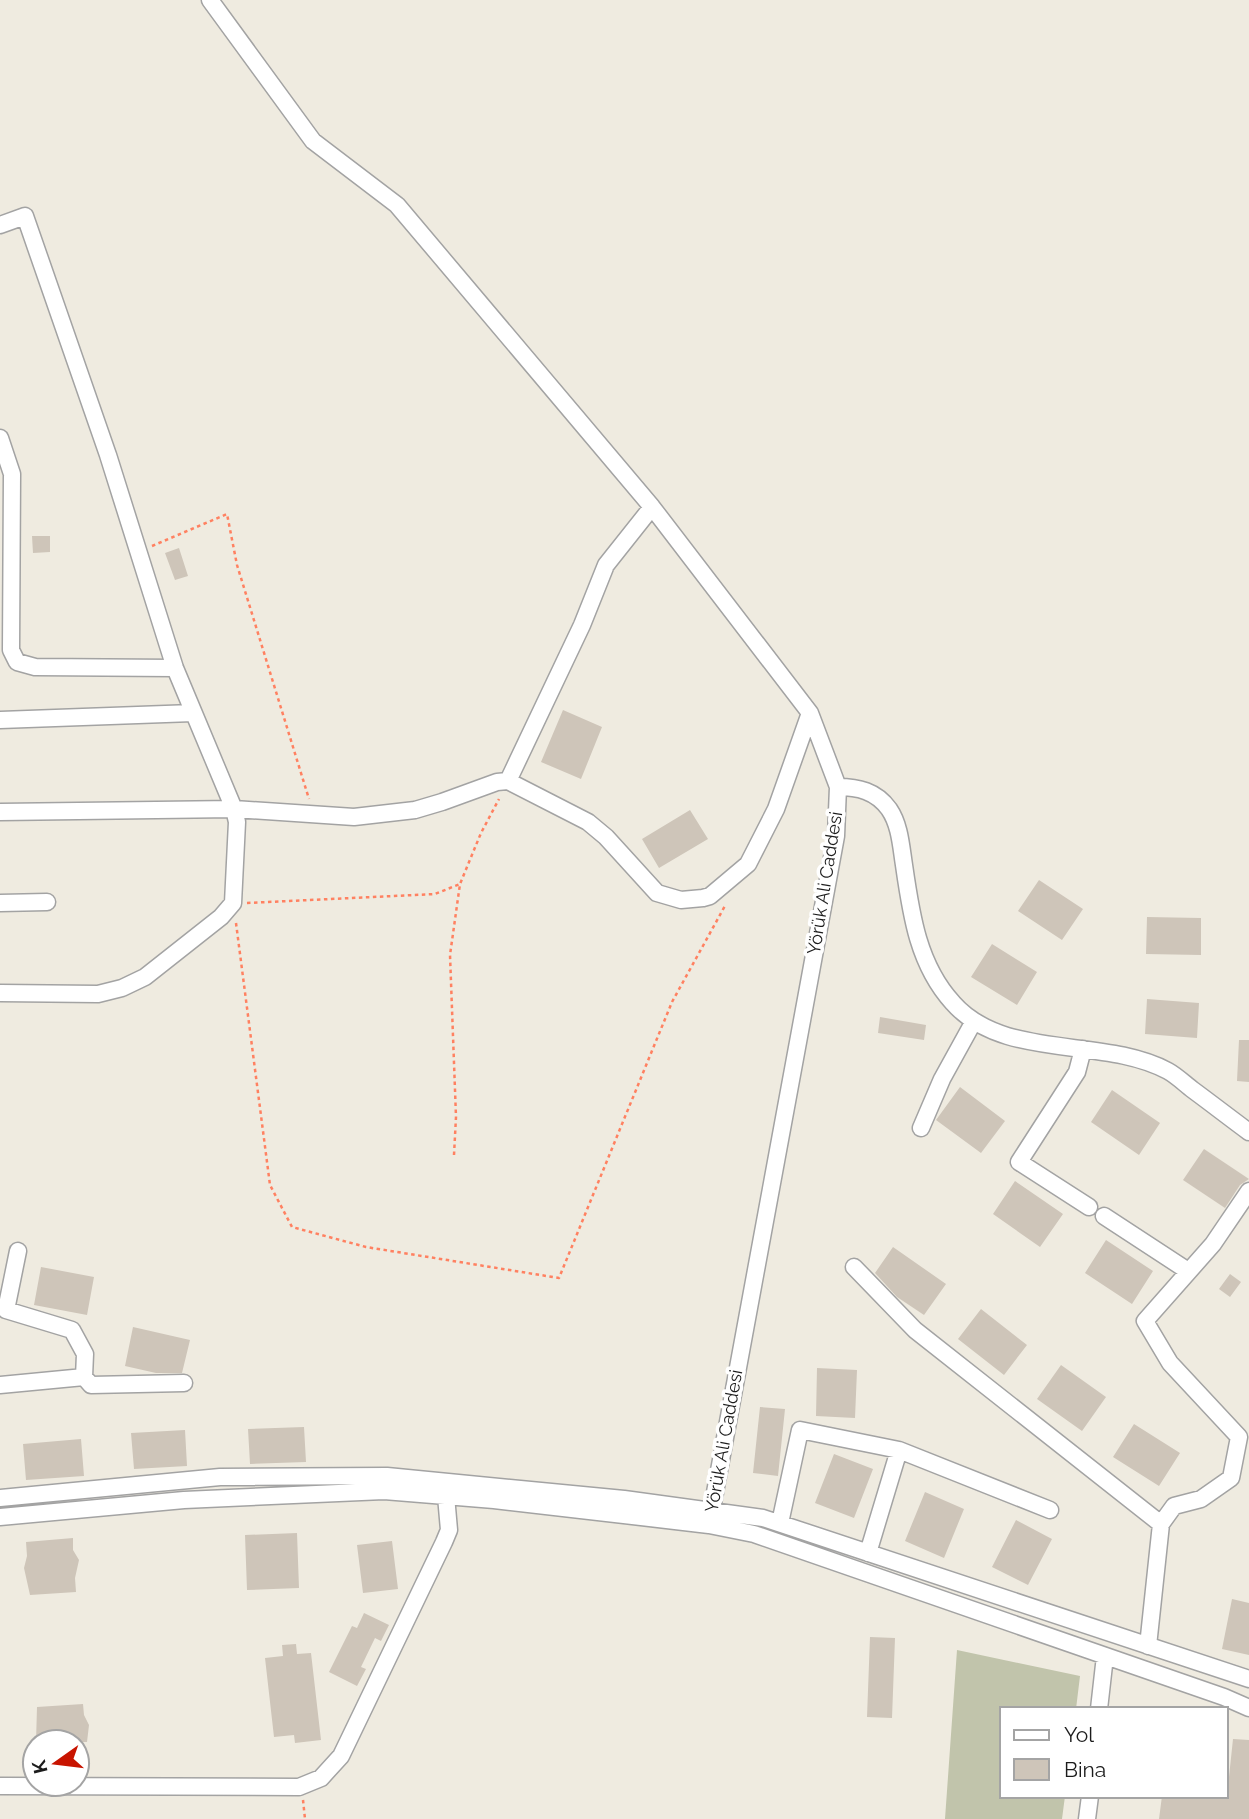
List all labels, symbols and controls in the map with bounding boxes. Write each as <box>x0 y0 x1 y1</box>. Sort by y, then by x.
street label: Yörük Ali Caddesi <box>803 810 846 956</box>
street label: Yörük Ali Caddesi <box>701 1368 746 1514</box>
legend <box>1000 1707 1228 1798</box>
text: Yol <box>1064 1722 1094 1747</box>
north arrow <box>21 1728 91 1798</box>
text: Bina <box>1064 1757 1106 1782</box>
text: K <box>27 1758 52 1776</box>

